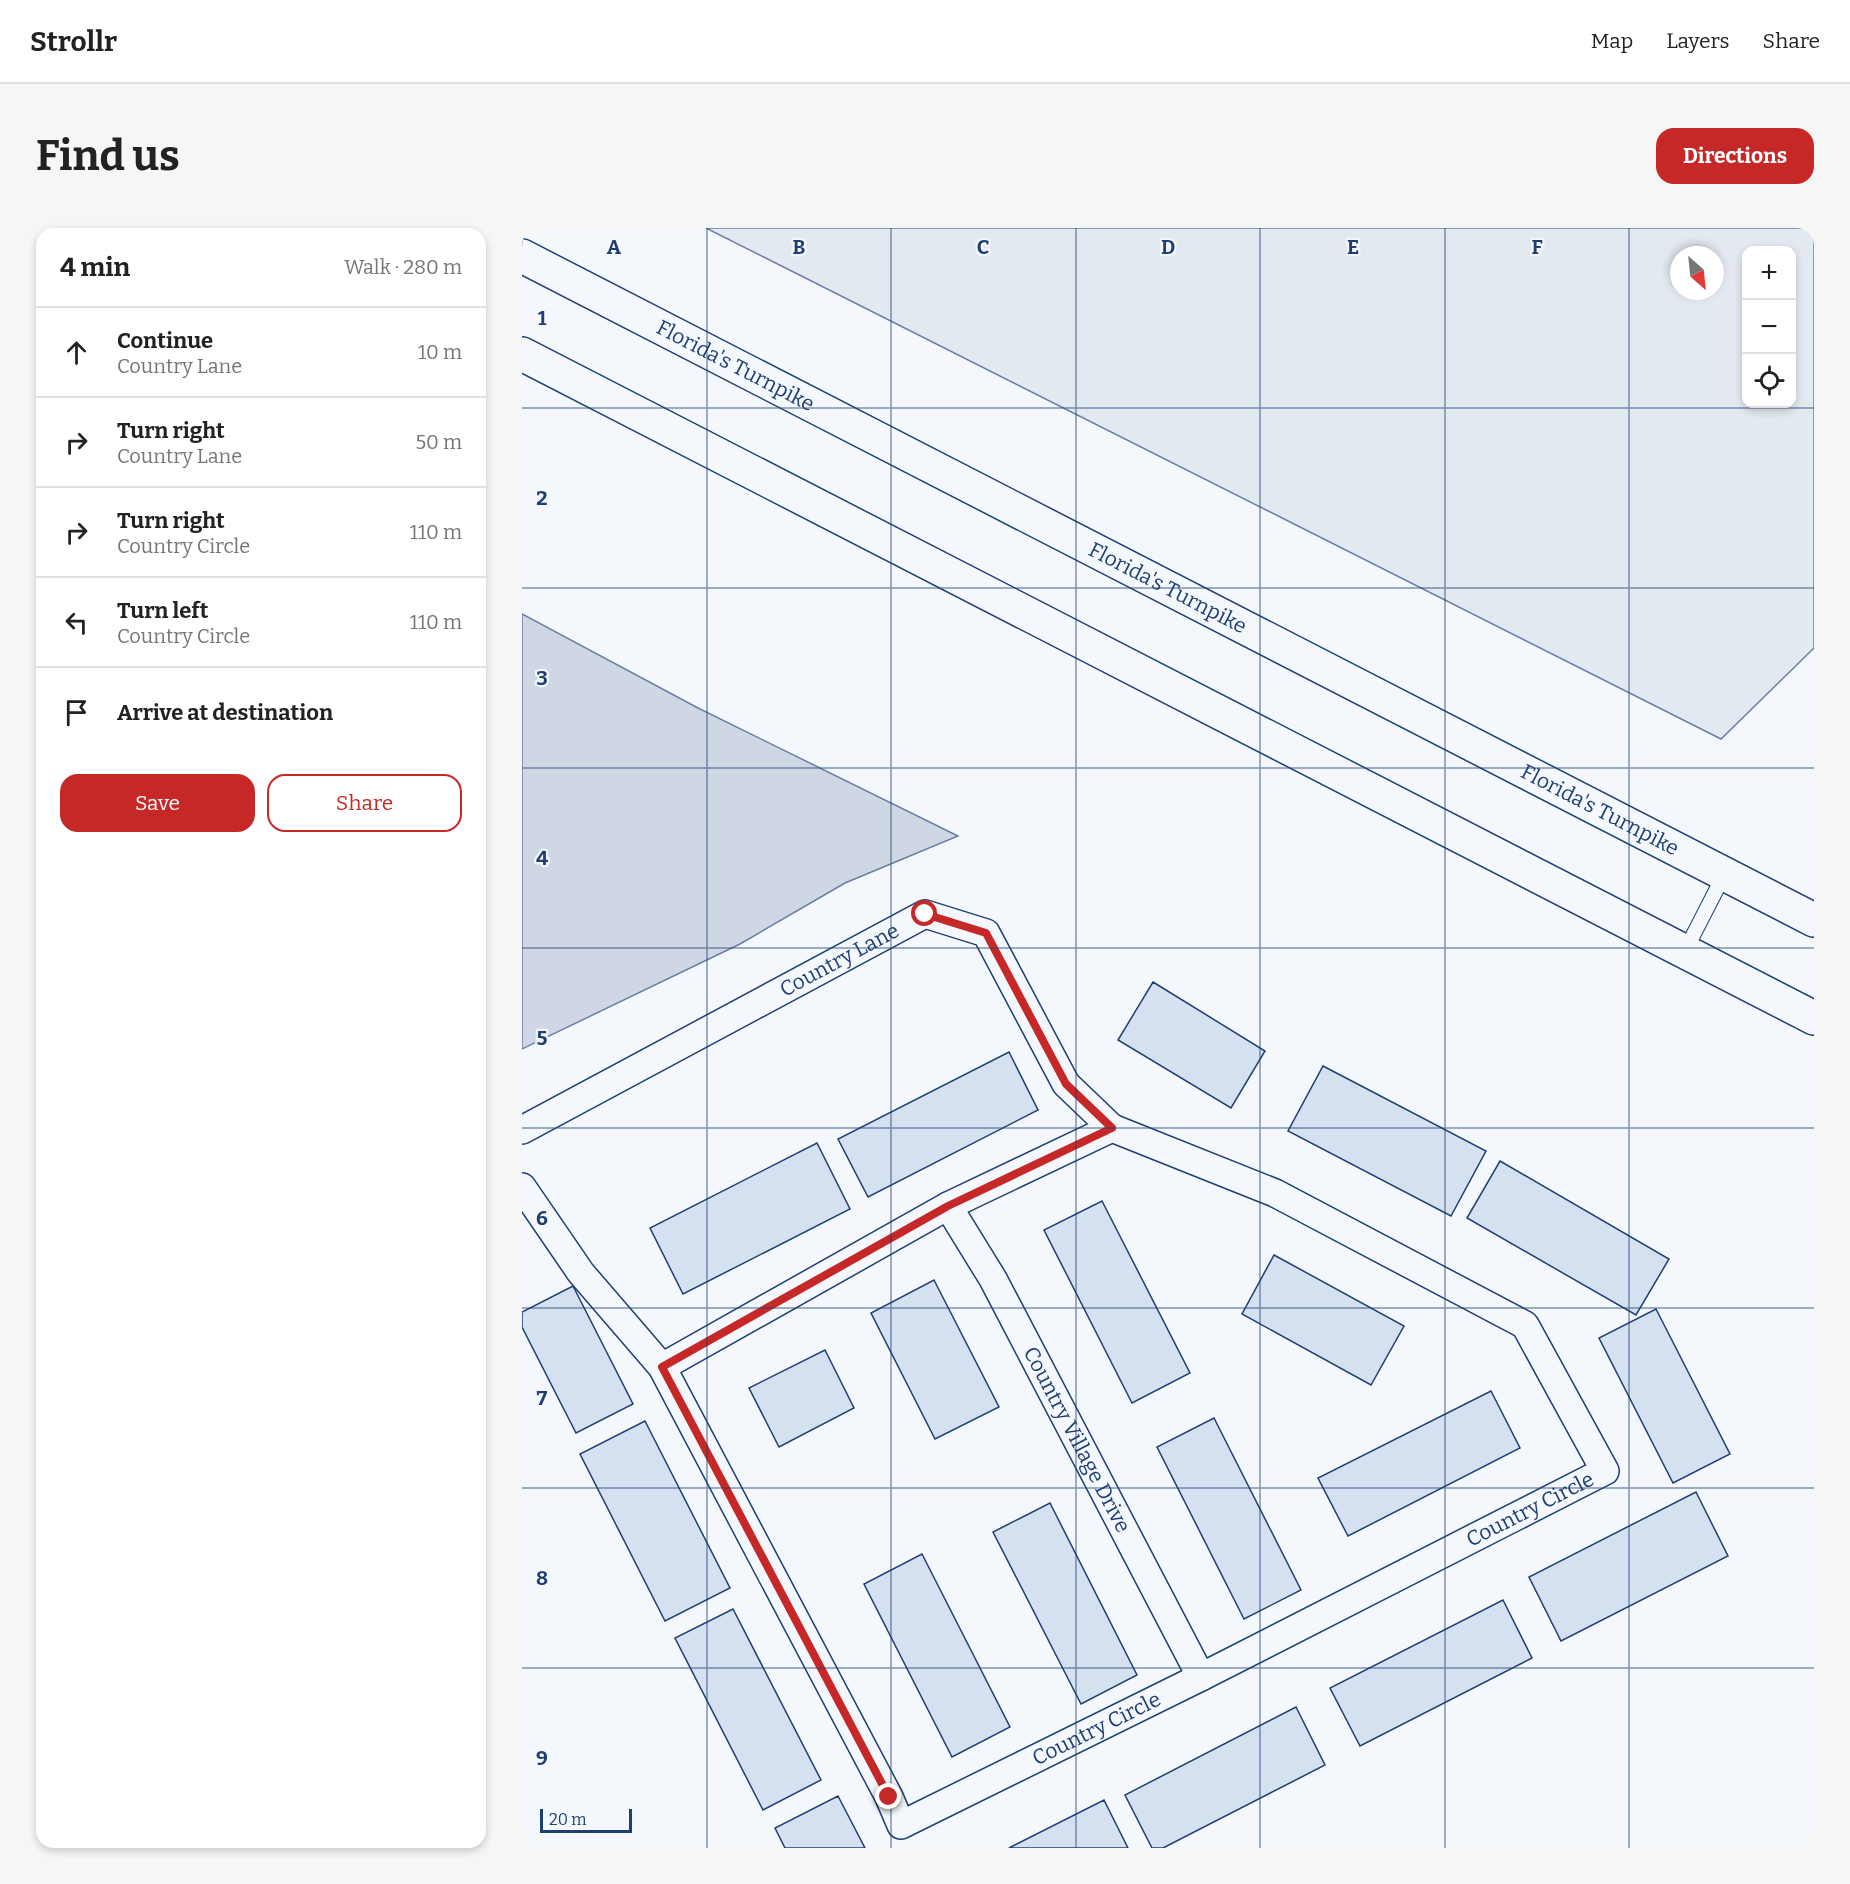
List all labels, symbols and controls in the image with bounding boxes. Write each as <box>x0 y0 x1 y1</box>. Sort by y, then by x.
text: Strollr <box>30 25 117 58</box>
text: Map <box>1591 28 1633 54</box>
text: Layers <box>1666 28 1730 54</box>
text: Share <box>1763 28 1820 54</box>
button: Directions <box>1656 128 1814 184</box>
text: Find us <box>36 131 180 181</box>
text: A <box>607 235 622 259</box>
text: B <box>793 235 806 259</box>
text: C <box>977 235 989 259</box>
text: D <box>1161 235 1175 259</box>
text: E <box>1347 235 1359 259</box>
text: F <box>1531 235 1543 259</box>
north arrow <box>1670 246 1724 300</box>
map controls <box>1742 246 1796 408</box>
button: + <box>1742 246 1796 300</box>
text: 4 min <box>60 252 130 283</box>
text: Walk · 280 m <box>344 255 462 279</box>
button: − <box>1742 300 1796 354</box>
text: 1 <box>538 306 547 330</box>
street label: Florida's Turnpike <box>652 314 819 417</box>
text: Continue <box>117 327 213 354</box>
icon: ahead <box>60 336 93 369</box>
text: 10 m <box>418 340 462 364</box>
text: Country Lane <box>117 354 242 378</box>
button: locate <box>1742 354 1796 408</box>
text: Turn right <box>117 417 225 444</box>
icon: right <box>60 426 93 459</box>
text: 50 m <box>415 430 462 454</box>
text: Country Lane <box>117 444 242 468</box>
text: 2 <box>536 486 548 510</box>
text: Turn right <box>117 507 225 534</box>
icon: right <box>60 516 93 549</box>
text: 110 m <box>410 520 462 544</box>
text: Country Circle <box>117 534 250 558</box>
street label: Florida's Turnpike <box>1084 536 1251 639</box>
text: Turn left <box>117 597 209 624</box>
icon: left <box>60 606 93 639</box>
text: 110 m <box>410 610 462 634</box>
text: Country Circle <box>117 624 250 648</box>
text: 3 <box>536 666 548 690</box>
icon: arrive <box>60 696 93 729</box>
text: Arrive at destination <box>117 699 333 726</box>
street label: Florida's Turnpike <box>1516 759 1683 861</box>
button: Save <box>60 774 255 832</box>
button: Share <box>267 774 462 832</box>
text: 4 <box>536 846 548 870</box>
route start <box>911 900 937 926</box>
street label: Country Lane <box>775 917 903 1002</box>
text: 5 <box>537 1026 548 1050</box>
text: 6 <box>536 1206 548 1230</box>
street label: Country Village Drive <box>1018 1342 1136 1537</box>
text: 7 <box>537 1386 548 1410</box>
street label: Country Circle <box>1462 1466 1598 1553</box>
text: 8 <box>536 1566 548 1590</box>
street label: Country Circle <box>1028 1686 1165 1771</box>
text: 9 <box>536 1746 548 1770</box>
route end <box>875 1783 901 1809</box>
scale bar <box>540 1806 632 1834</box>
text: 20 m <box>549 1810 586 1829</box>

